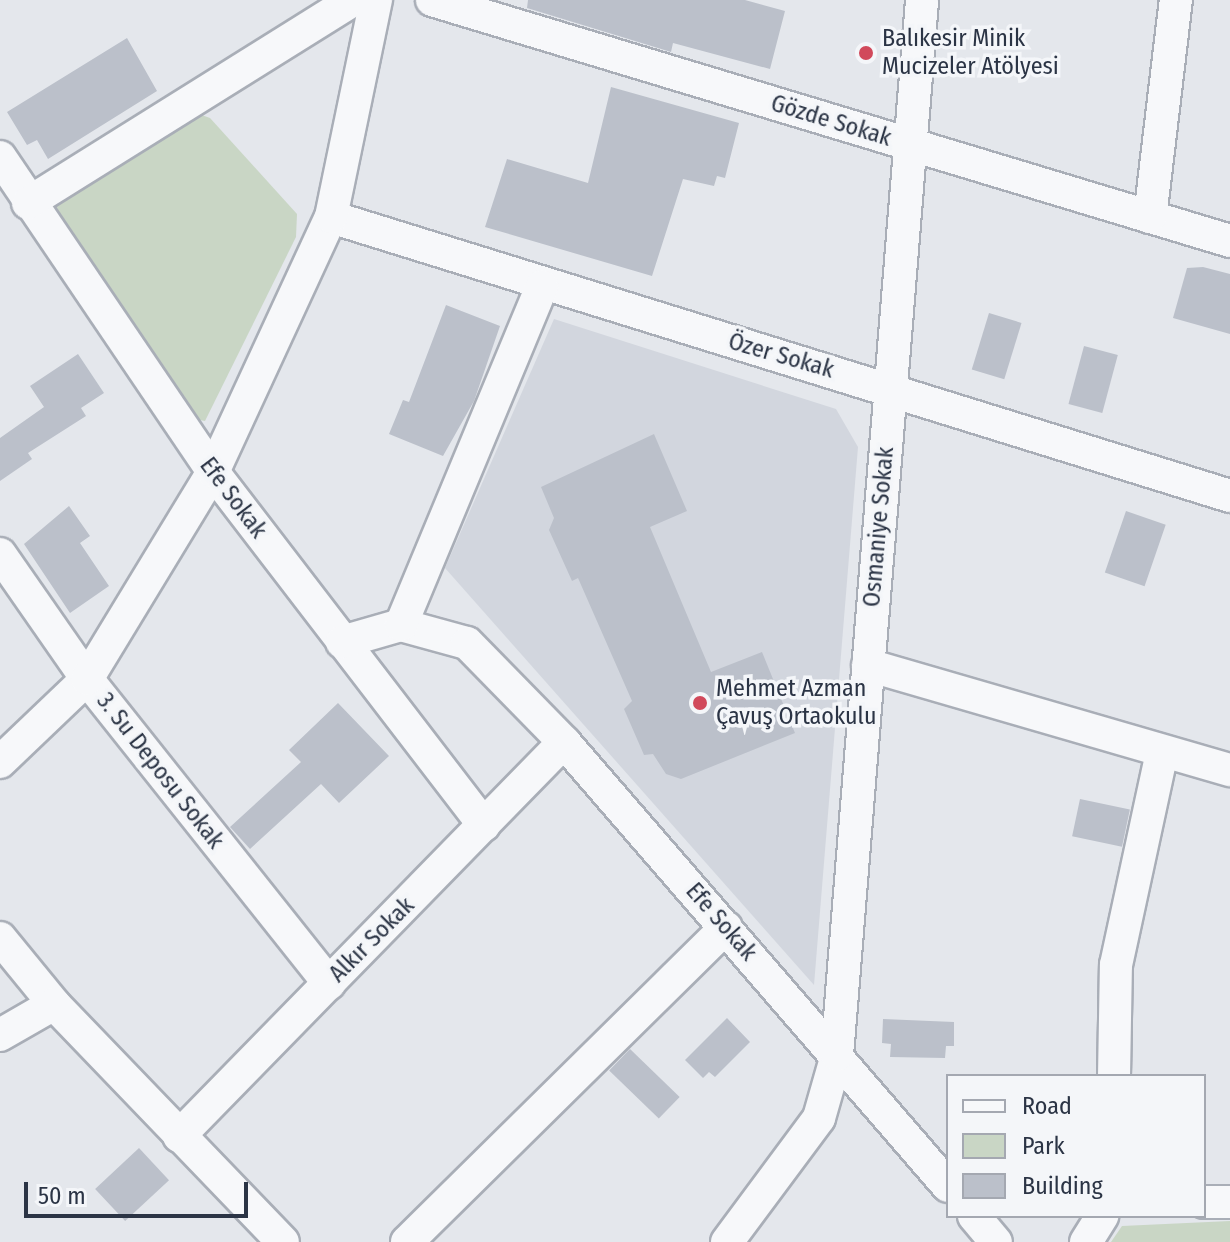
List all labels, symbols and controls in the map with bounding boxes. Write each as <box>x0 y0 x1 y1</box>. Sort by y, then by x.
place label: Balıkesir Minik Mucizeler Atölyesi <box>882 25 1059 81</box>
marker: Balıkesir Minik Mucizeler Atölyesi <box>857 44 875 62</box>
street label: Gözde Sokak <box>767 89 895 153</box>
street label: Özer Sokak <box>725 327 837 385</box>
street label: Osmaniye Sokak <box>858 446 900 608</box>
street label: Efe Sokak <box>193 452 273 544</box>
place label: Mehmet Azman Çavuş Ortaokulu <box>716 675 876 731</box>
street label: 3. Su Deposu Sokak <box>90 687 230 855</box>
marker: Mehmet Azman Çavuş Ortaokulu <box>691 694 709 712</box>
street label: Efe Sokak <box>679 877 763 967</box>
street label: Alkır Sokak <box>323 891 421 989</box>
legend <box>946 1074 1206 1218</box>
text: Road <box>1022 1092 1072 1120</box>
text: Park <box>1022 1132 1065 1160</box>
scale bar <box>28 1166 252 1216</box>
text: Building <box>1022 1172 1103 1200</box>
text: 50 m <box>38 1182 86 1210</box>

